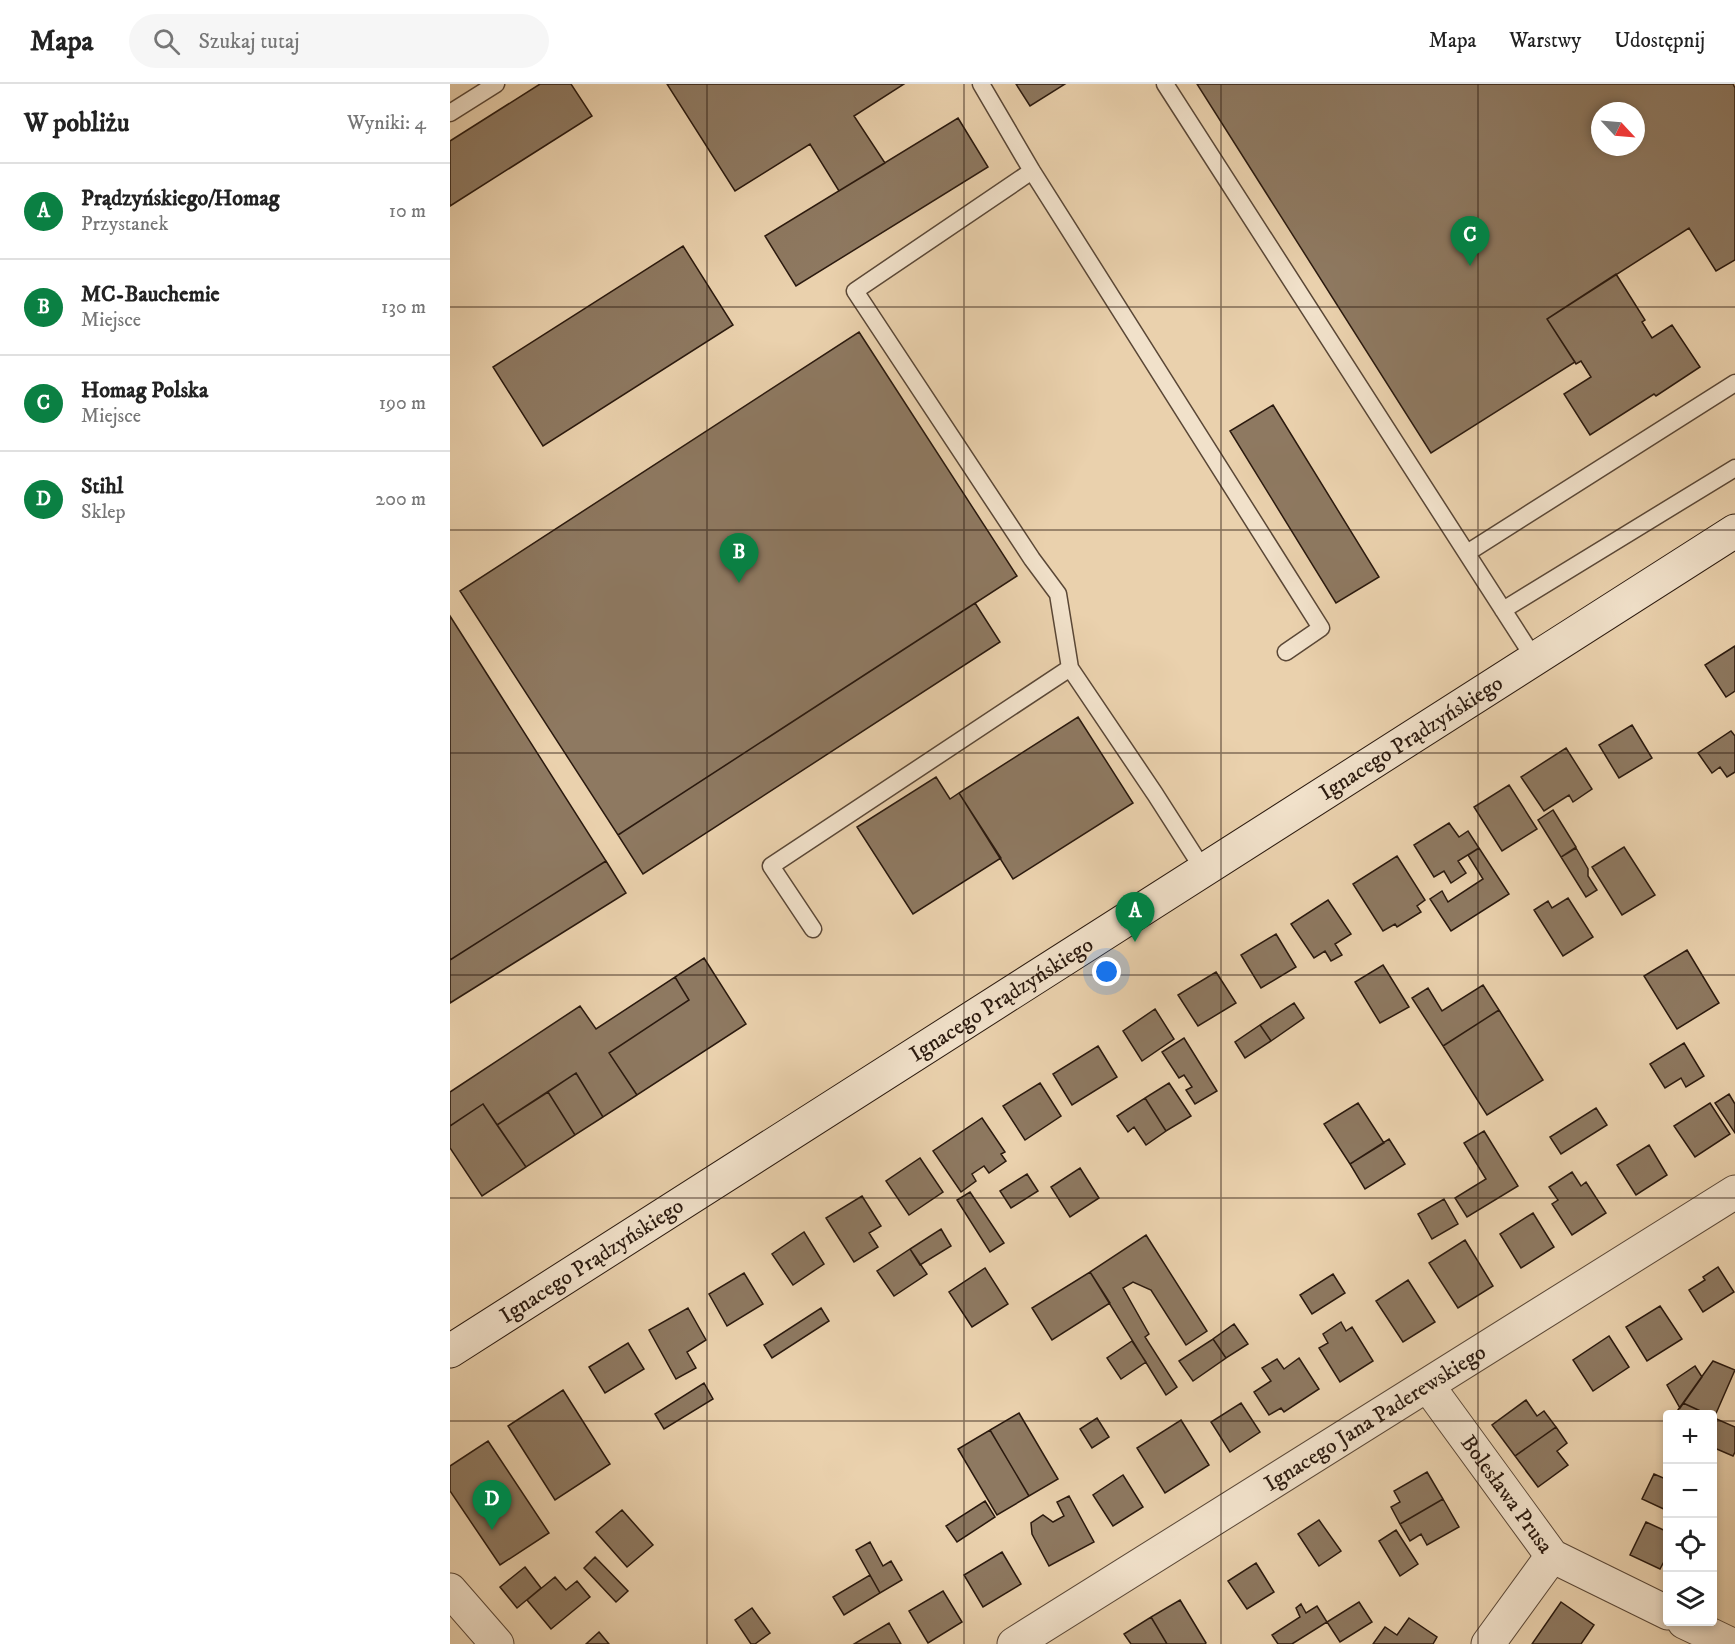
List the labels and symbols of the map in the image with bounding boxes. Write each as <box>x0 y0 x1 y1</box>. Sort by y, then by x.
north arrow <box>1591 102 1645 156</box>
pin: C <box>1450 216 1490 266</box>
pin: B <box>720 534 758 583</box>
street label: Ignacego Prądzyńskiego <box>1314 669 1508 806</box>
pin: A <box>1116 892 1154 942</box>
street label: Ignacego Prądzyńskiego <box>904 931 1098 1068</box>
your location <box>1092 957 1121 986</box>
street label: Ignacego Prądzyńskiego <box>495 1192 688 1329</box>
street label: Ignacego Jana Paderewskiego <box>1259 1338 1491 1497</box>
street label: Bolesława Prusa <box>1455 1430 1559 1559</box>
pin: D <box>472 1480 512 1530</box>

